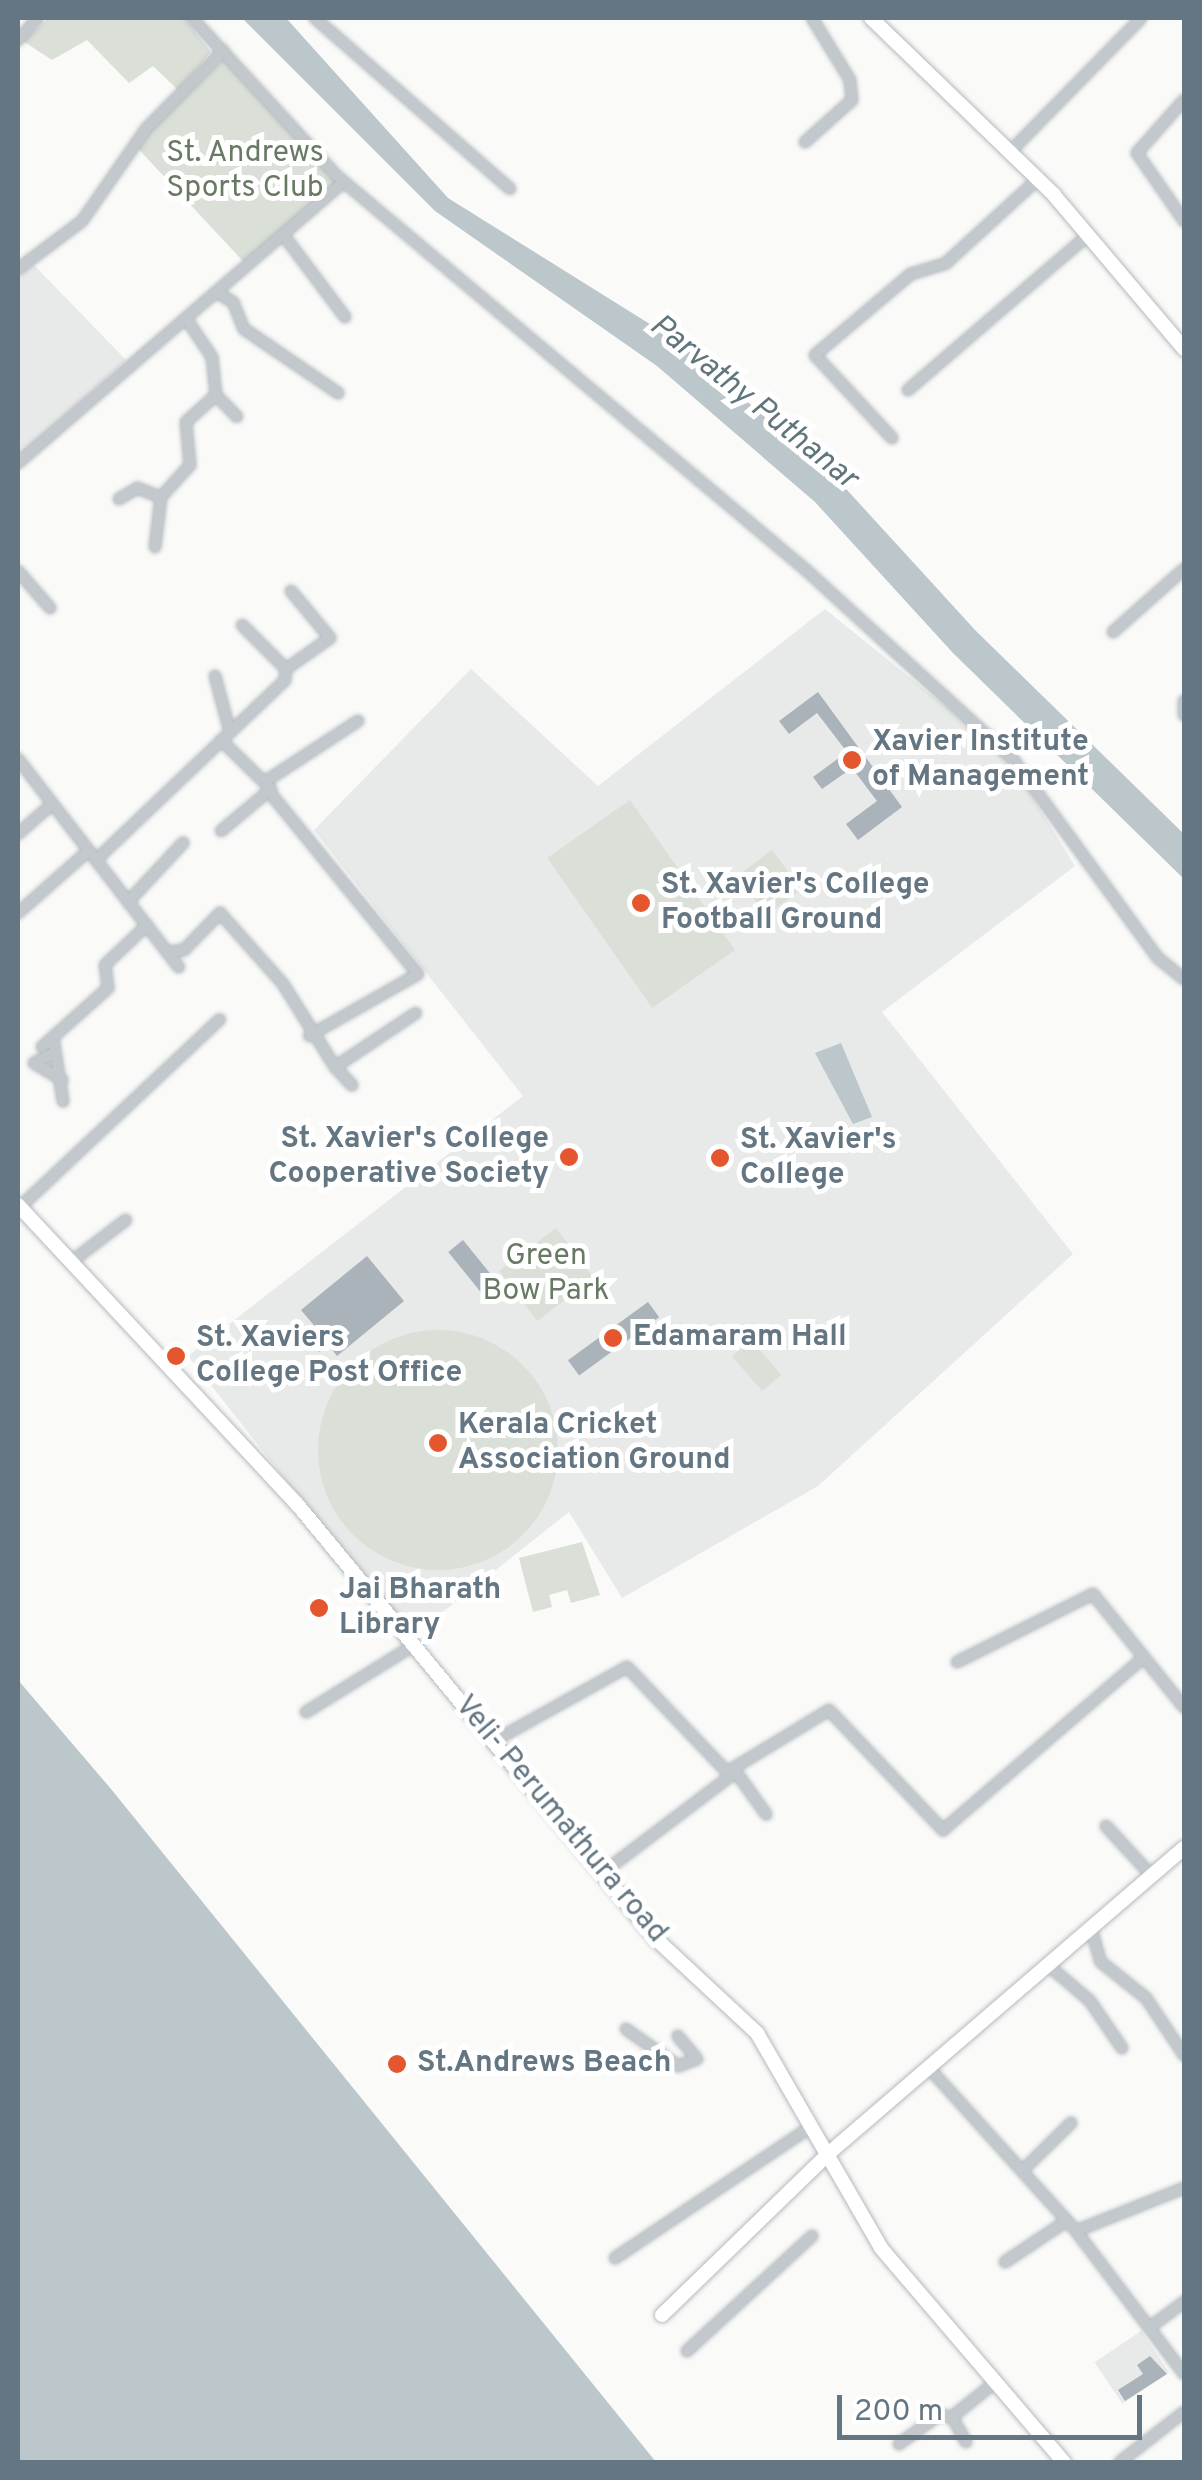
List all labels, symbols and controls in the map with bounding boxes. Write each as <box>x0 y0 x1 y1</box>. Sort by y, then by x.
park label: St. Andrews Sports Club <box>166 136 324 206</box>
water label: Parvathy Puthanar <box>641 307 865 499</box>
place label: Xavier Institute of Management <box>872 725 1089 796</box>
marker: Xavier Institute of Management <box>841 749 863 771</box>
place label: St. Xavier's College Football Ground <box>661 868 929 938</box>
marker: St. Xavier's College Football Ground <box>630 892 652 914</box>
place label: St. Xavier's College Cooperative Society <box>269 1122 549 1192</box>
place label: St. Xavier's College <box>740 1123 896 1194</box>
marker: St. Xavier's College Cooperative Society <box>558 1146 580 1168</box>
marker: St. Xavier's College <box>709 1147 731 1169</box>
park label: Green Bow Park <box>483 1239 609 1310</box>
place label: Edamaram Hall <box>633 1320 847 1356</box>
place label: St. Xaviers College Post Office <box>196 1321 462 1392</box>
marker: Edamaram Hall <box>602 1327 624 1349</box>
marker: St. Xaviers College Post Office <box>165 1345 187 1367</box>
place label: Kerala Cricket Association Ground <box>458 1408 730 1478</box>
marker: Kerala Cricket Association Ground <box>427 1432 449 1454</box>
place label: Jai Bharath Library <box>339 1573 501 1644</box>
marker: Jai Bharath Library <box>308 1597 330 1619</box>
street label: Veli- Perumathura road <box>446 1689 674 1951</box>
place label: St.Andrews Beach <box>417 2046 671 2082</box>
marker: St.Andrews Beach <box>386 2053 408 2075</box>
scale bar <box>842 2375 1147 2437</box>
text: 200 m <box>854 2394 943 2431</box>

